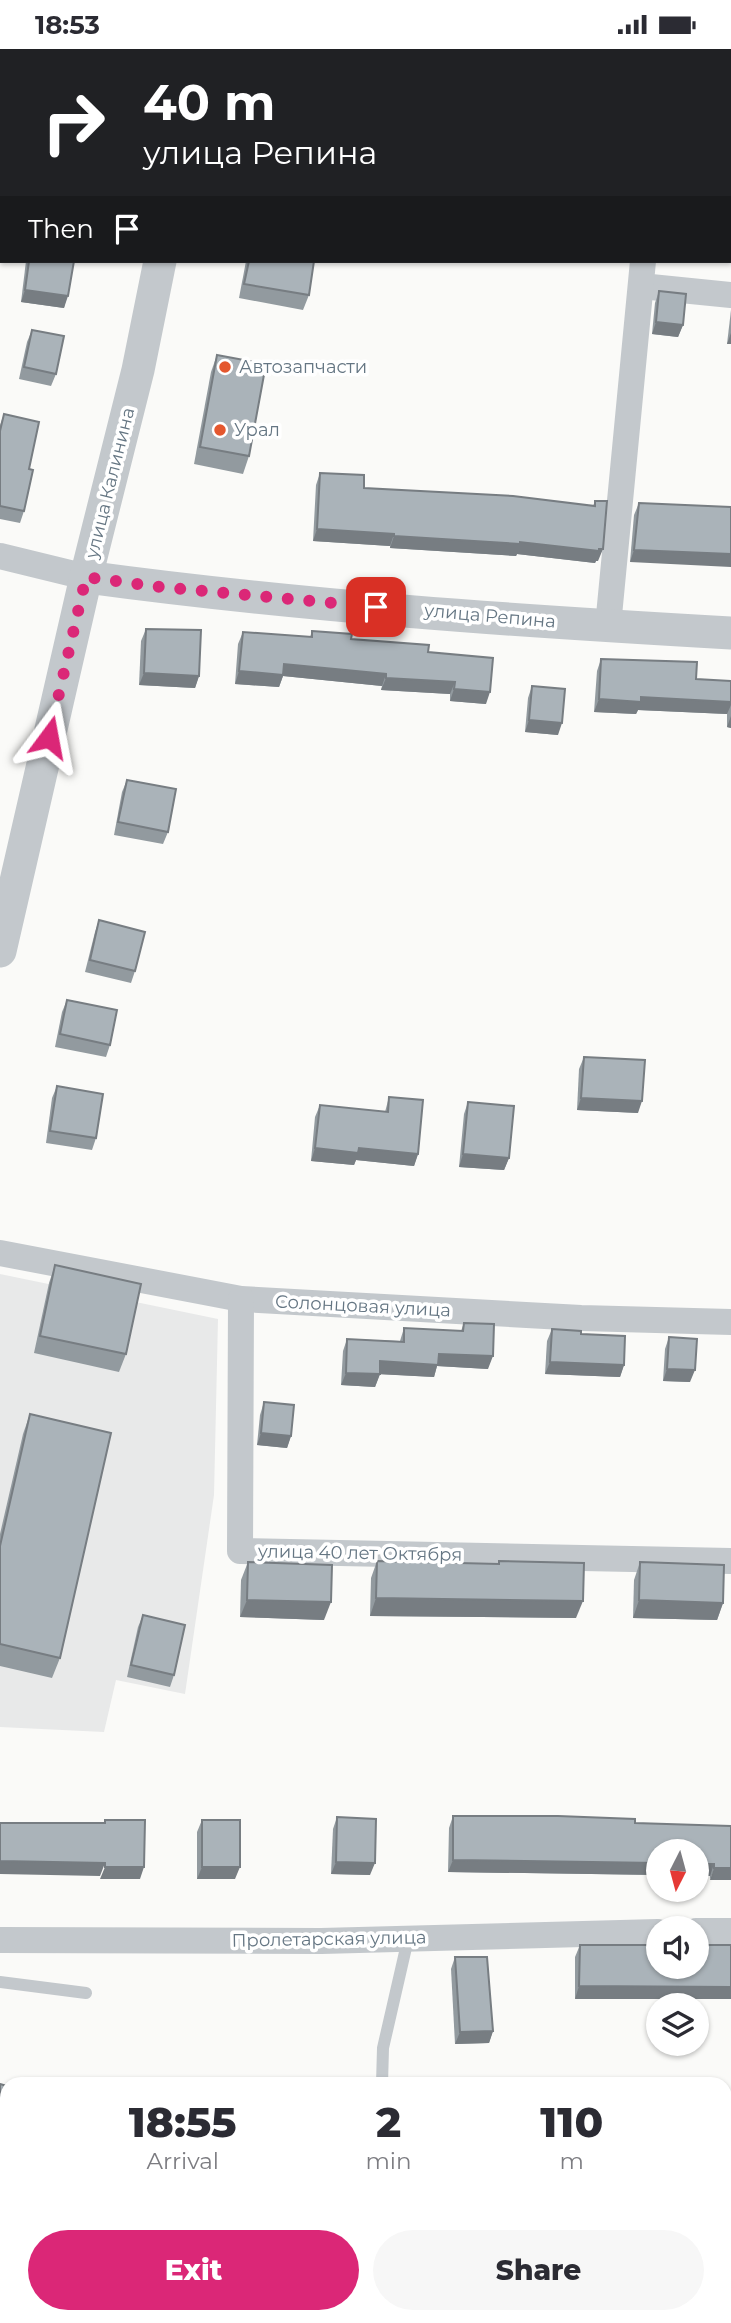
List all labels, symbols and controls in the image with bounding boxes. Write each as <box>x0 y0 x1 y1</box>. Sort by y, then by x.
text: 18:53 <box>35 9 100 41</box>
text: 40 m <box>143 73 275 132</box>
icon: right <box>28 77 119 168</box>
text: улица Репина <box>143 133 377 172</box>
icon: arrive <box>108 210 146 248</box>
text: Then <box>28 213 94 245</box>
place label: Автозапчасти <box>239 356 367 378</box>
marker: Автозапчасти <box>217 359 233 375</box>
street label: улица Калинина <box>80 405 139 562</box>
place label: Урал <box>234 419 280 441</box>
marker: Урал <box>212 422 228 438</box>
pin <box>346 577 406 637</box>
icon: arrive <box>357 588 395 626</box>
street label: улица Репина <box>422 599 557 633</box>
position arrow <box>12 700 86 774</box>
street label: Солонцовая улица <box>275 1290 451 1322</box>
street label: улица 40 лет Октября <box>257 1540 462 1566</box>
north arrow <box>646 1839 709 1902</box>
map controls <box>646 1839 709 2056</box>
button: sound <box>646 1916 709 1979</box>
street label: Пролетарская улица <box>231 1926 427 1952</box>
button: layers <box>646 1993 709 2056</box>
text: 18:55 <box>129 2096 237 2148</box>
text: 2 <box>376 2096 401 2148</box>
text: 110 <box>540 2096 603 2148</box>
text: Arrival <box>146 2147 219 2175</box>
text: min <box>365 2147 412 2175</box>
text: m <box>560 2147 584 2175</box>
button: Exit <box>28 2230 359 2310</box>
button: Share <box>373 2230 704 2310</box>

